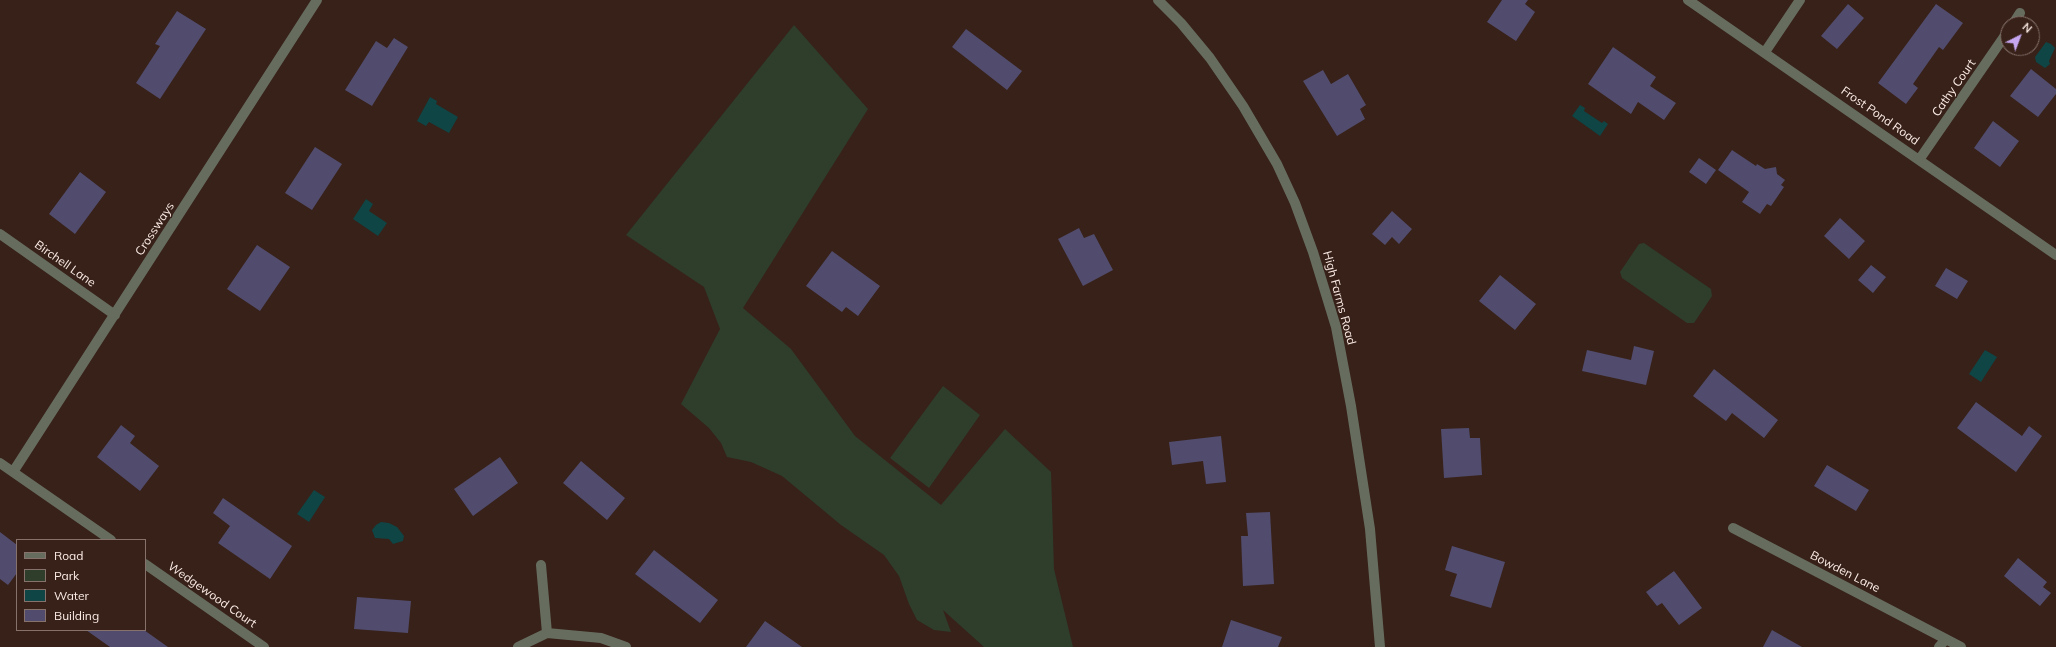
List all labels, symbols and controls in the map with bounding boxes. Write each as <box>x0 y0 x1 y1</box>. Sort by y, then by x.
north arrow <box>2000 16 2040 56</box>
text: N <box>2020 20 2035 36</box>
street label: Cathy Court <box>1929 57 1979 119</box>
street label: Frost Pond Road <box>1838 84 1922 148</box>
street label: Crossways <box>132 200 178 258</box>
street label: Birchell Lane <box>32 238 98 290</box>
street label: High Farms Road <box>1320 250 1358 346</box>
legend <box>16 539 146 631</box>
text: Road <box>54 548 83 563</box>
street label: Bowden Lane <box>1808 548 1882 596</box>
street label: Wedgewood Court <box>165 559 259 631</box>
text: Park <box>54 568 79 583</box>
text: Water <box>54 588 89 603</box>
text: Building <box>54 608 99 623</box>

